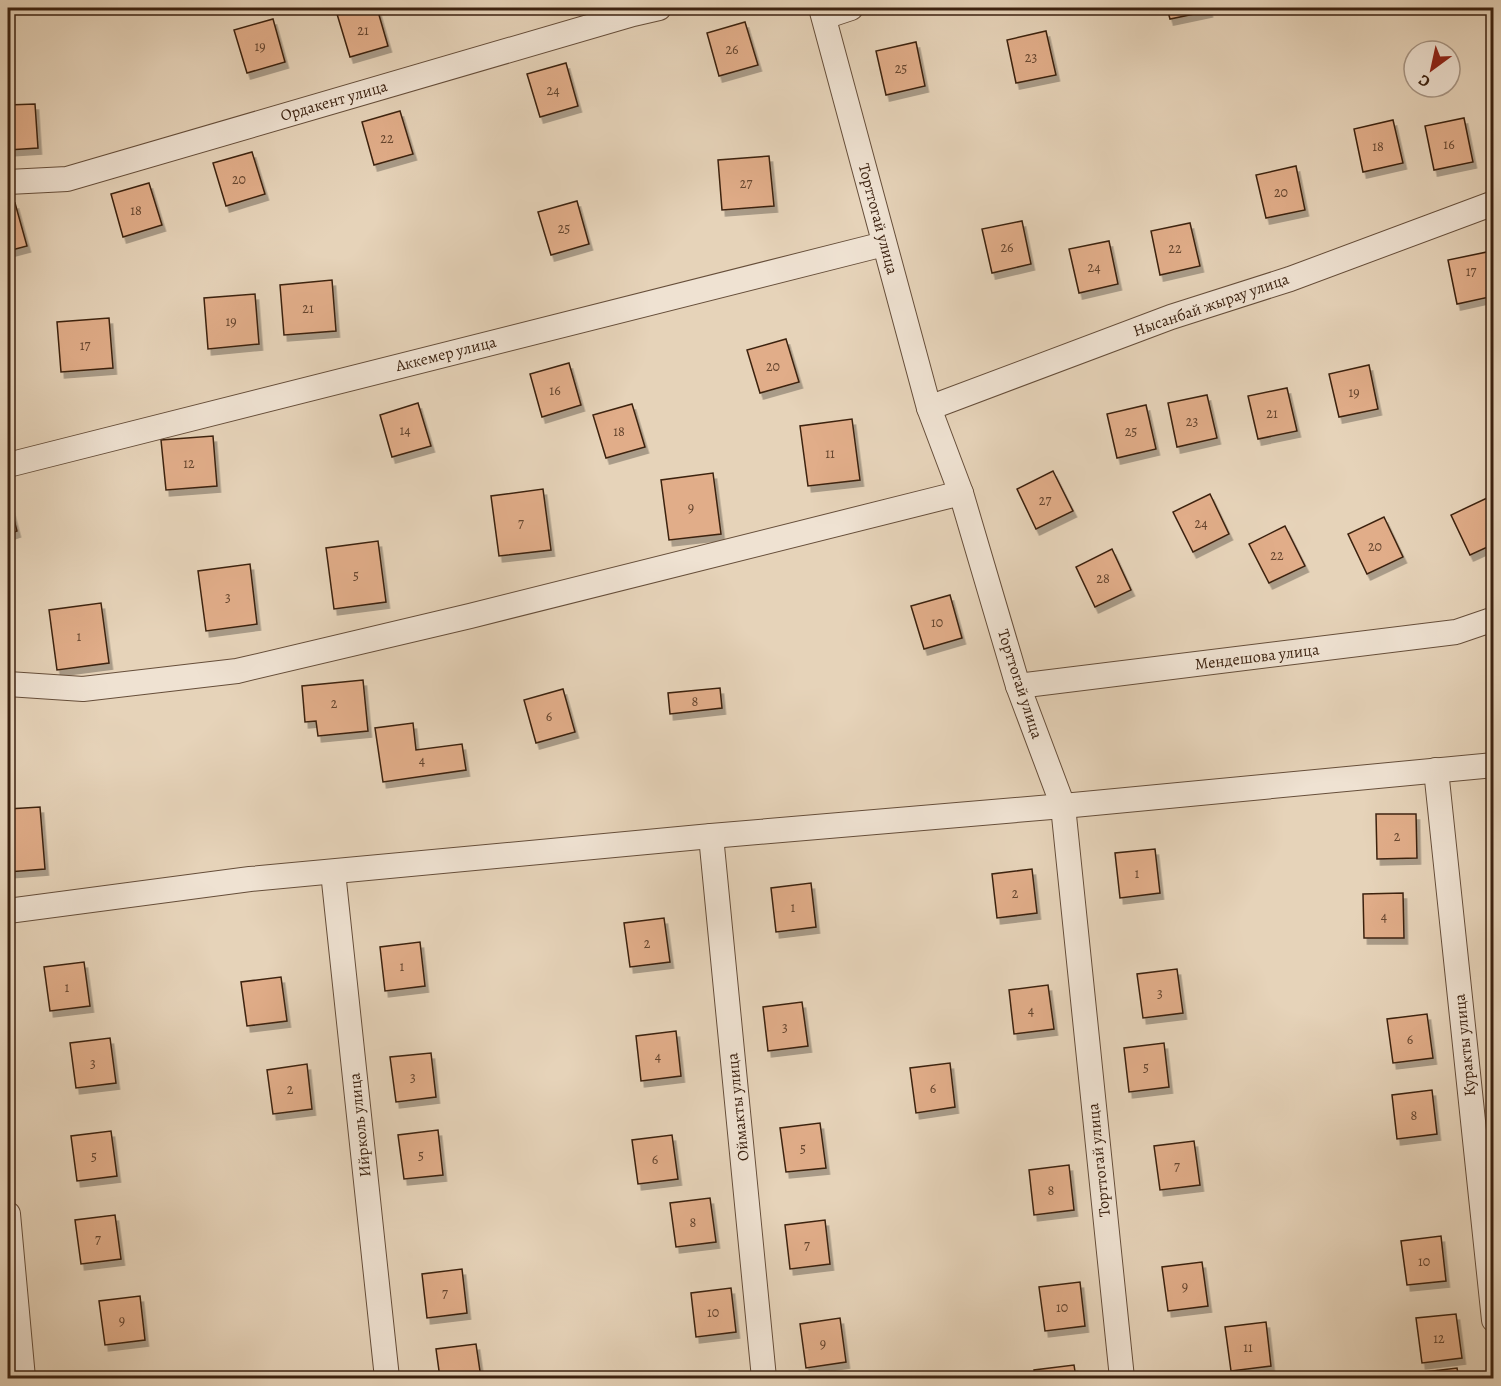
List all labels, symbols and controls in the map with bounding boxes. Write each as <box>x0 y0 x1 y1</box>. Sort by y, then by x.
house number: 21 <box>357 21 369 40</box>
house number: 19 <box>254 37 266 56</box>
north arrow <box>1402 39 1462 99</box>
house number: 26 <box>725 40 739 59</box>
house number: 23 <box>1025 48 1037 67</box>
house number: 25 <box>895 59 907 78</box>
text: С <box>1414 69 1435 93</box>
street label: Ордакент улица <box>278 75 391 127</box>
house number: 24 <box>547 81 560 100</box>
house number: 22 <box>380 129 394 148</box>
house number: 16 <box>1443 135 1455 154</box>
house number: 18 <box>1372 137 1384 156</box>
street label: Торттогай улица <box>853 161 904 278</box>
house number: 20 <box>232 170 246 189</box>
house number: 27 <box>740 174 752 193</box>
house number: 20 <box>1274 183 1288 202</box>
house number: 18 <box>130 201 142 220</box>
house number: 25 <box>558 219 570 238</box>
house number: 26 <box>1000 238 1014 257</box>
house number: 22 <box>1168 239 1182 258</box>
house number: 24 <box>1088 258 1101 277</box>
house number: 17 <box>1466 262 1476 281</box>
street label: Нысанбай жырау улица <box>1130 268 1293 342</box>
house number: 21 <box>302 299 314 318</box>
house number: 19 <box>225 312 237 331</box>
street label: Аккемер улица <box>392 331 499 377</box>
house number: 17 <box>80 336 90 355</box>
house number: 20 <box>766 357 780 376</box>
house number: 16 <box>549 381 561 400</box>
house number: 19 <box>1348 383 1360 402</box>
house number: 21 <box>1266 404 1278 423</box>
house number: 23 <box>1186 412 1198 431</box>
house number: 14 <box>399 421 411 440</box>
house number: 18 <box>613 422 625 441</box>
house number: 25 <box>1125 422 1137 441</box>
house number: 11 <box>825 444 835 463</box>
house number: 12 <box>183 454 195 473</box>
house number: 27 <box>1039 491 1051 510</box>
house number: 9 <box>688 498 694 517</box>
house number: 7 <box>518 514 524 533</box>
house number: 24 <box>1195 514 1208 533</box>
house number: 20 <box>1368 537 1382 556</box>
house number: 22 <box>1270 546 1284 565</box>
house number: 5 <box>353 566 359 585</box>
house number: 28 <box>1096 569 1110 588</box>
house number: 3 <box>225 588 231 607</box>
house number: 10 <box>931 613 943 632</box>
street label: Торттогай улица <box>992 626 1048 742</box>
house number: 1 <box>77 627 82 646</box>
street label: Мендешова улица <box>1194 638 1321 676</box>
house number: 8 <box>692 692 699 711</box>
house number: 2 <box>331 694 338 713</box>
house number: 6 <box>546 707 552 726</box>
house number: 4 <box>419 751 425 770</box>
house number: 2 <box>1394 827 1401 846</box>
house number: 1 <box>1135 864 1140 883</box>
house number: 2 <box>1012 884 1019 903</box>
house number: 1 <box>791 898 796 917</box>
house number: 4 <box>1381 907 1387 926</box>
house number: 2 <box>644 934 651 953</box>
house number: 1 <box>400 957 405 976</box>
house number: 1 <box>65 978 70 997</box>
house number: 3 <box>1157 984 1163 1003</box>
street label: Куракты улица <box>1449 992 1481 1097</box>
house number: 4 <box>1028 1001 1034 1020</box>
house number: 3 <box>782 1018 788 1037</box>
house number: 6 <box>1407 1030 1413 1049</box>
house number: 4 <box>655 1047 661 1066</box>
street label: Оймакты улица <box>721 1051 755 1162</box>
house number: 3 <box>90 1054 96 1073</box>
house number: 5 <box>1143 1058 1149 1077</box>
house number: 3 <box>410 1068 416 1087</box>
street label: Ийрколь улица <box>344 1071 376 1178</box>
house number: 6 <box>930 1079 936 1098</box>
house number: 2 <box>287 1080 294 1099</box>
street label: Торттогай улица <box>1082 1102 1116 1218</box>
house number: 8 <box>1411 1106 1418 1125</box>
house number: 5 <box>800 1139 806 1158</box>
house number: 5 <box>418 1146 424 1165</box>
house number: 5 <box>91 1147 97 1166</box>
house number: 6 <box>652 1150 658 1169</box>
house number: 7 <box>1174 1157 1180 1176</box>
house number: 8 <box>1048 1181 1055 1200</box>
house number: 8 <box>690 1213 697 1232</box>
house number: 7 <box>95 1230 101 1249</box>
house number: 7 <box>804 1236 810 1255</box>
house number: 10 <box>1418 1252 1430 1271</box>
house number: 9 <box>1182 1277 1188 1296</box>
house number: 7 <box>442 1284 448 1303</box>
house number: 10 <box>1056 1298 1068 1317</box>
house number: 10 <box>707 1303 719 1322</box>
house number: 9 <box>119 1311 125 1330</box>
house number: 12 <box>1433 1329 1445 1348</box>
house number: 9 <box>820 1334 826 1353</box>
house number: 11 <box>1243 1338 1253 1357</box>

